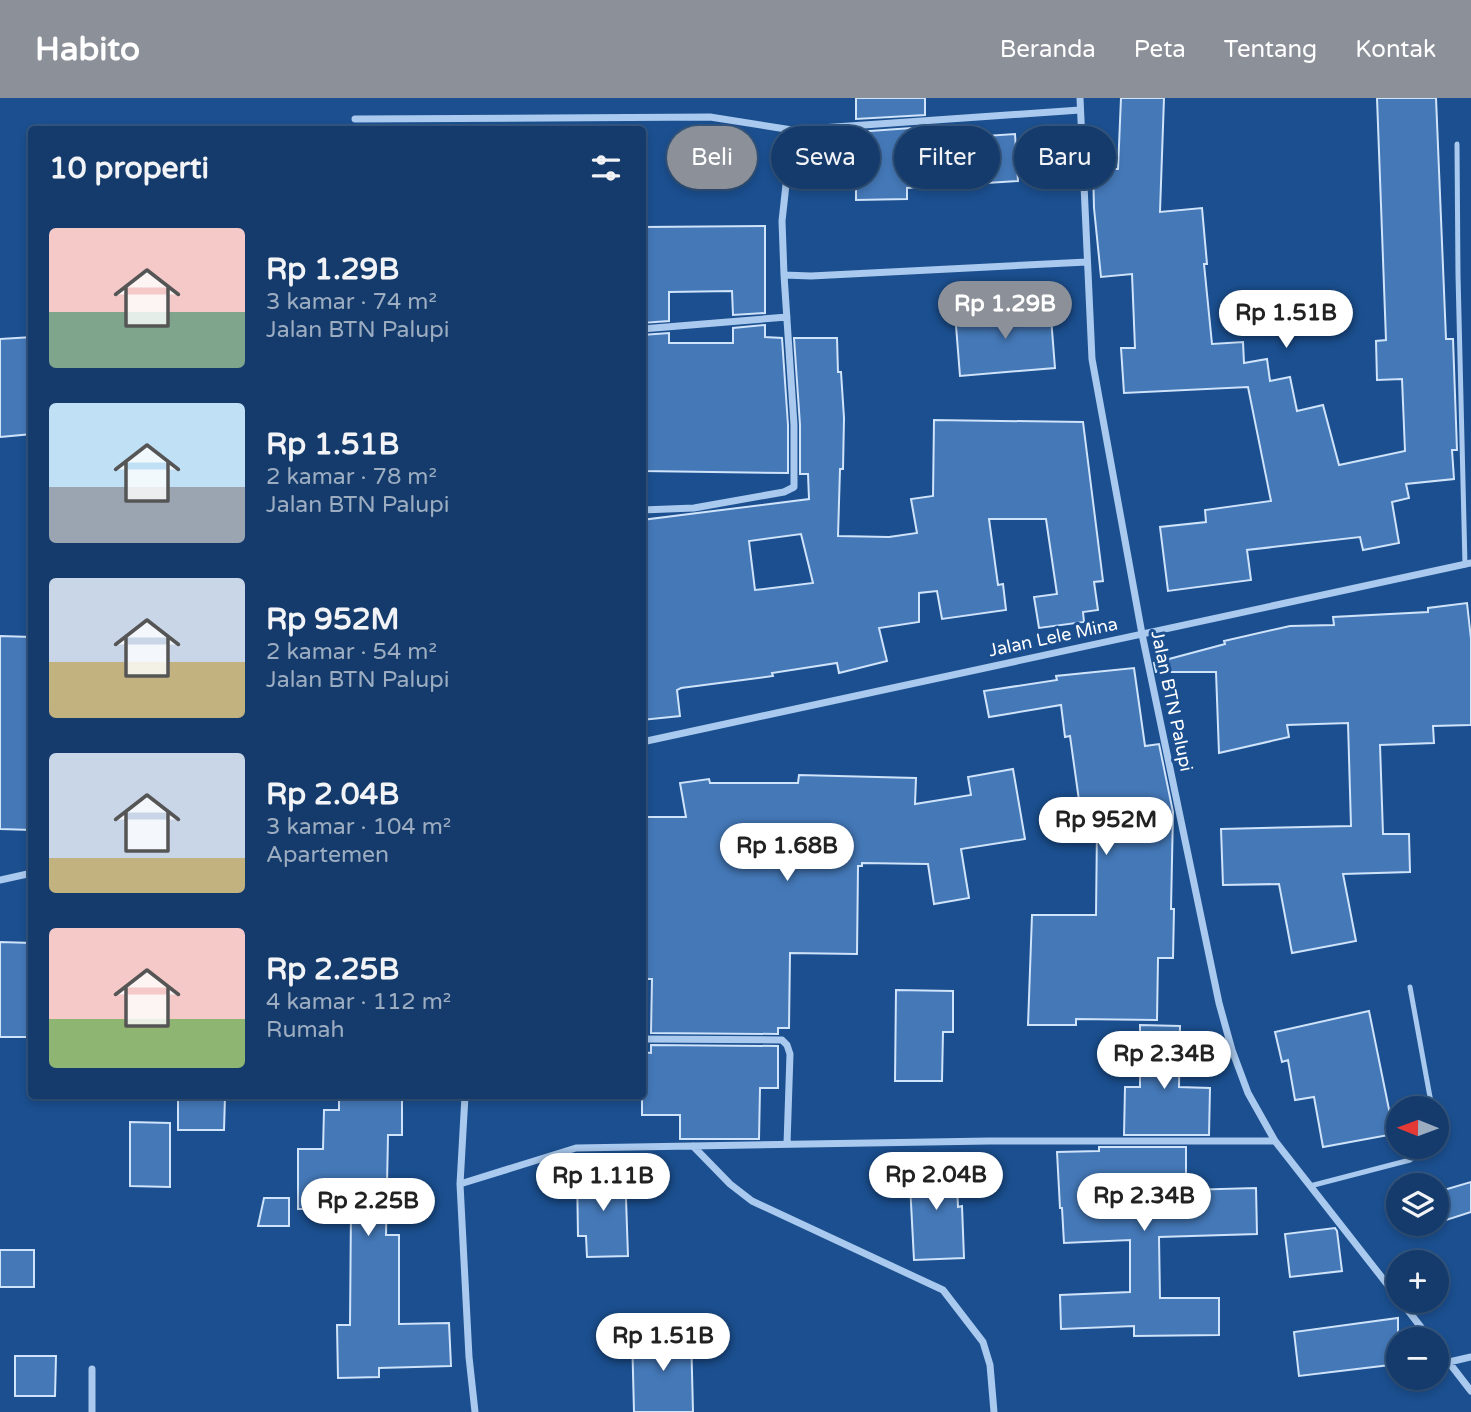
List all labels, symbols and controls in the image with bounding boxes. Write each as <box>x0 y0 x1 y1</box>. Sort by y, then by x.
text: Habito <box>35 30 140 69</box>
text: Beranda <box>1000 35 1096 64</box>
text: Peta <box>1134 35 1186 64</box>
text: Tentang <box>1224 35 1317 64</box>
text: Kontak <box>1355 35 1436 64</box>
chip: Beli <box>667 126 757 189</box>
chip: Sewa <box>771 126 880 189</box>
chip: Filter <box>894 126 1000 189</box>
chip: Baru <box>1014 126 1116 189</box>
icon: filters <box>587 149 625 187</box>
text: 10 properti <box>49 150 209 187</box>
text: Rp 1.29B <box>266 251 399 288</box>
icon: home <box>105 256 189 340</box>
pin: Rp 1.29B <box>933 282 1077 341</box>
text: 3 kamar · 74 m² <box>266 288 437 316</box>
text: Rp 1.29B <box>954 290 1056 318</box>
pin: Rp 1.51B <box>1214 290 1358 350</box>
text: Rp 1.51B <box>1235 299 1337 327</box>
text: Jalan BTN Palupi <box>266 316 449 344</box>
text: Rp 1.51B <box>266 426 399 463</box>
icon: home <box>105 431 189 515</box>
text: 2 kamar · 78 m² <box>266 463 437 491</box>
text: Jalan BTN Palupi <box>266 491 449 519</box>
text: Rp 952M <box>266 601 400 638</box>
icon: home <box>105 606 189 690</box>
street label: Jalan Lele Mina <box>986 613 1120 661</box>
street label: Jalan BTN Palupi <box>1146 628 1198 774</box>
text: 2 kamar · 54 m² <box>266 638 437 666</box>
text: Jalan BTN Palupi <box>266 666 449 694</box>
text: Rp 2.04B <box>266 776 399 813</box>
icon: home <box>105 781 189 865</box>
pin: Rp 952M <box>1041 798 1171 857</box>
text: Rp 952M <box>1055 806 1157 834</box>
text: 3 kamar · 104 m² <box>266 813 451 841</box>
pin: Rp 1.68B <box>715 824 859 883</box>
text: Rp 1.68B <box>736 832 838 860</box>
text: Apartemen <box>266 841 389 869</box>
text: Rp 2.25B <box>266 951 399 988</box>
icon: home <box>105 956 189 1040</box>
text: 4 kamar · 112 m² <box>266 988 451 1016</box>
text: Rumah <box>266 1016 344 1044</box>
pin: Rp 2.34B <box>1092 1032 1236 1091</box>
text: Rp 2.34B <box>1113 1040 1215 1068</box>
north arrow <box>1386 1096 1449 1158</box>
map controls <box>1386 1096 1449 1390</box>
pin: Rp 2.04B <box>864 1152 1008 1212</box>
pin: Rp 1.11B <box>531 1154 675 1213</box>
text: Rp 2.04B <box>885 1161 987 1189</box>
text: Rp 1.11B <box>552 1162 654 1190</box>
button: layers <box>1386 1173 1449 1236</box>
pin: Rp 2.34B <box>1072 1174 1216 1233</box>
pin: Rp 2.25B <box>296 1178 440 1238</box>
text: Rp 2.34B <box>1093 1182 1195 1210</box>
text: Rp 2.25B <box>317 1187 419 1215</box>
button: + <box>1386 1250 1449 1313</box>
pin: Rp 1.51B <box>591 1314 735 1373</box>
text: Rp 1.51B <box>612 1322 714 1350</box>
button: − <box>1386 1327 1449 1390</box>

